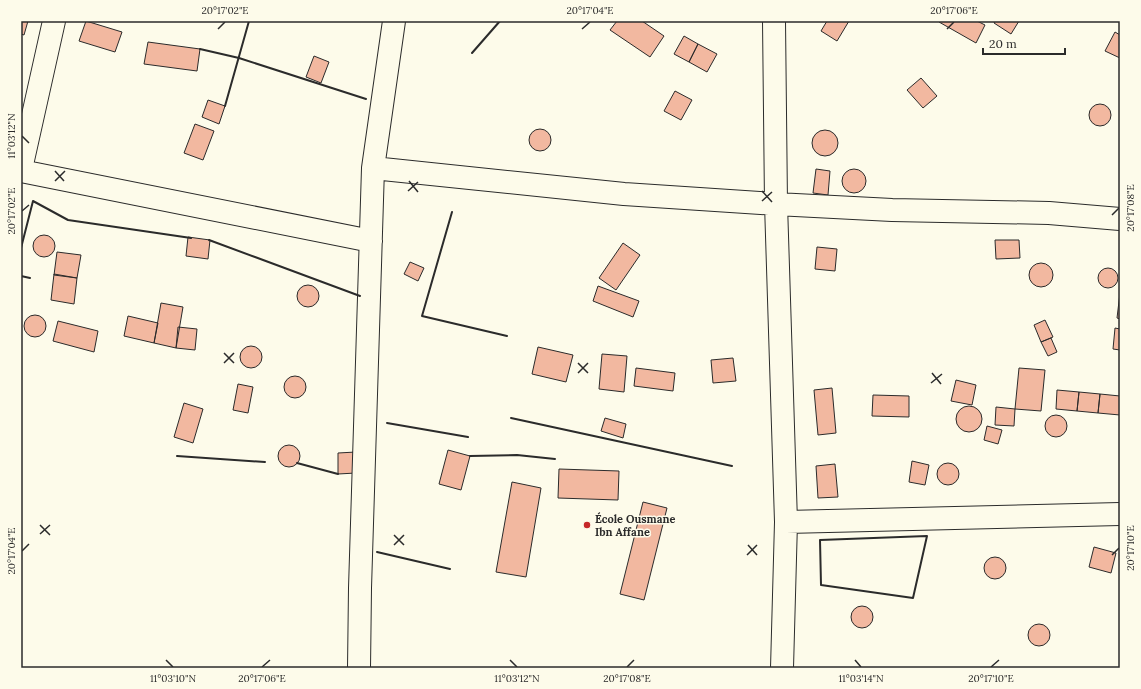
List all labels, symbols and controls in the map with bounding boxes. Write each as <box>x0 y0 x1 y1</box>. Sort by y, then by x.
text: 20°17'02"E <box>201 4 249 17</box>
text: 20°17'04"E <box>566 4 614 17</box>
text: 20°17'06"E <box>930 4 978 17</box>
scale bar <box>983 30 1065 56</box>
text: 20 m <box>989 36 1017 51</box>
text: 11°03'12"N <box>5 113 18 159</box>
text: 20°17'08"E <box>1124 184 1137 232</box>
text: 20°17'02"E <box>5 187 18 235</box>
place label: École Ousmane Ibn Affane <box>595 512 675 539</box>
marker: École Ousmane Ibn Affane <box>582 520 592 530</box>
text: 20°17'10"E <box>1124 525 1137 571</box>
text: 20°17'04"E <box>5 527 18 575</box>
text: 11°03'10"N <box>150 672 196 685</box>
text: 20°17'06"E <box>238 672 286 685</box>
text: 11°03'12"N <box>494 672 540 685</box>
text: 20°17'08"E <box>603 672 651 685</box>
text: 11°03'14"N <box>838 672 884 685</box>
text: 20°17'10"E <box>968 672 1014 685</box>

